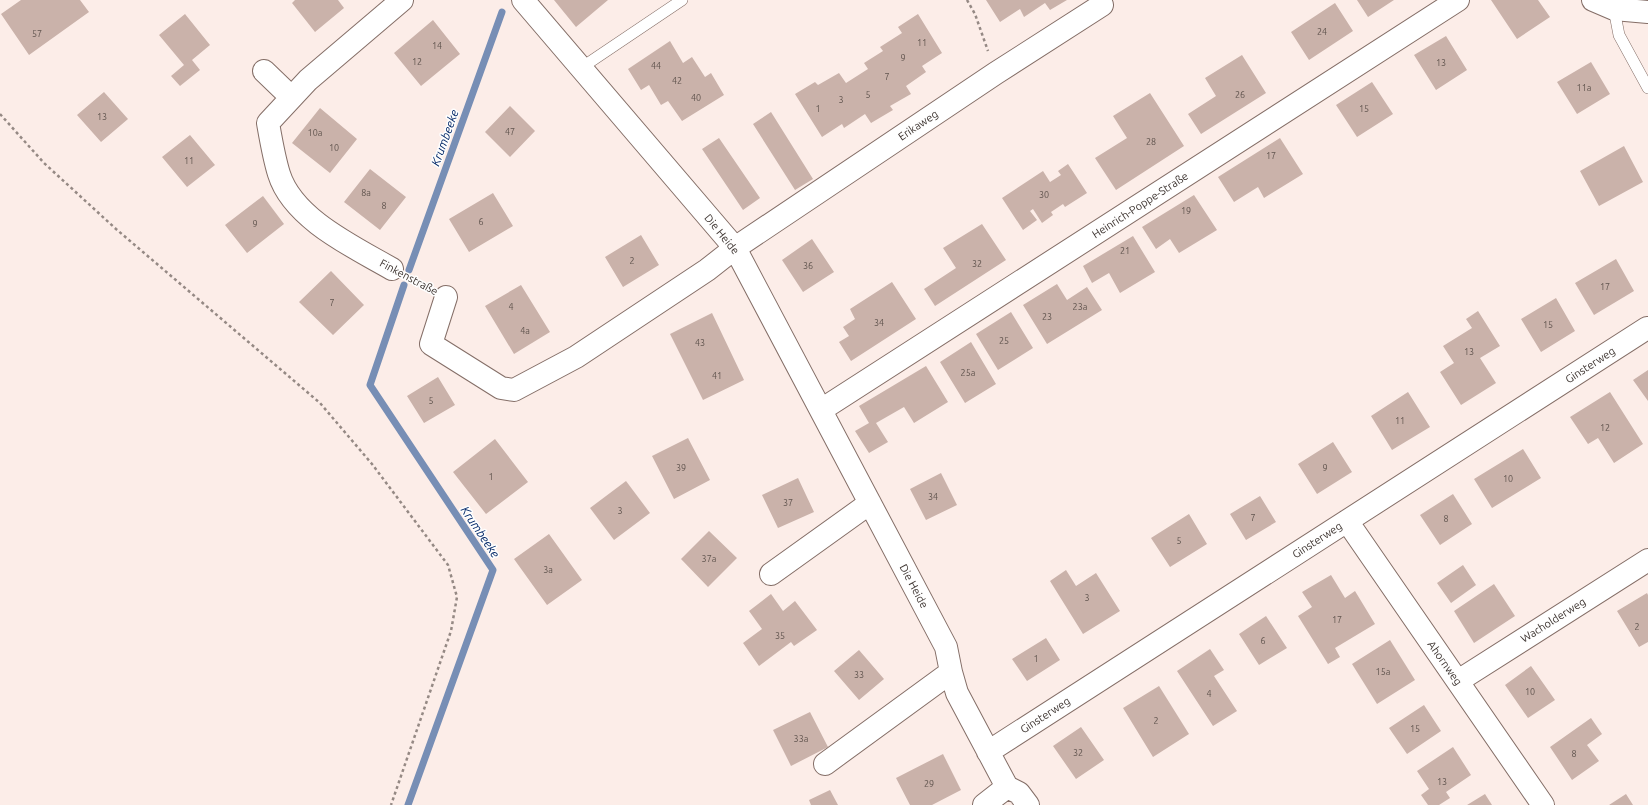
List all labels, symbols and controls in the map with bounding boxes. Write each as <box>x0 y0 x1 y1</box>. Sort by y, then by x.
house number: 24 <box>1317 27 1327 37</box>
house number: 57 <box>32 29 42 39</box>
house number: 11 <box>917 38 927 48</box>
house number: 14 <box>432 41 442 51</box>
house number: 9 <box>900 53 906 63</box>
house number: 12 <box>412 57 422 67</box>
house number: 13 <box>1436 58 1446 68</box>
house number: 44 <box>651 61 661 71</box>
house number: 7 <box>884 72 890 82</box>
house number: 42 <box>672 76 682 86</box>
house number: 11a <box>1577 83 1591 93</box>
house number: 5 <box>865 90 871 100</box>
house number: 26 <box>1235 90 1245 100</box>
house number: 40 <box>691 93 701 103</box>
house number: 3 <box>838 95 844 105</box>
house number: 1 <box>815 104 821 114</box>
house number: 15 <box>1359 104 1369 114</box>
street label: Erikaweg <box>896 107 940 143</box>
water label: Krumbeeke <box>428 108 461 168</box>
house number: 13 <box>97 112 107 122</box>
house number: 47 <box>505 127 515 137</box>
house number: 10a <box>308 128 322 138</box>
house number: 28 <box>1146 137 1156 147</box>
house number: 10 <box>329 143 339 153</box>
house number: 17 <box>1266 151 1276 161</box>
house number: 11 <box>184 156 194 166</box>
street label: Heinrich-Poppe-Straße <box>1090 170 1190 240</box>
house number: 8a <box>361 188 371 198</box>
house number: 30 <box>1039 190 1049 200</box>
house number: 8 <box>381 201 387 211</box>
house number: 19 <box>1181 206 1191 216</box>
street label: Die Heide <box>702 212 742 256</box>
house number: 6 <box>478 217 484 227</box>
house number: 9 <box>252 219 258 229</box>
house number: 21 <box>1120 246 1130 256</box>
house number: 2 <box>629 256 635 266</box>
street label: Finkenstraße <box>378 257 440 297</box>
house number: 32 <box>972 259 982 269</box>
house number: 36 <box>803 261 813 271</box>
house number: 17 <box>1600 282 1610 292</box>
house number: 7 <box>329 298 335 308</box>
house number: 4 <box>508 302 514 312</box>
house number: 23a <box>1073 302 1087 312</box>
house number: 23 <box>1042 312 1052 322</box>
house number: 34 <box>874 318 884 328</box>
house number: 15 <box>1543 320 1553 330</box>
house number: 4a <box>520 326 530 336</box>
house number: 25 <box>999 336 1009 346</box>
house number: 43 <box>695 338 705 348</box>
street label: Ginsterweg <box>1563 345 1617 385</box>
house number: 13 <box>1464 347 1474 357</box>
house number: 25a <box>961 368 975 378</box>
house number: 41 <box>712 371 722 381</box>
house number: 5 <box>428 396 434 406</box>
house number: 11 <box>1395 416 1405 426</box>
house number: 12 <box>1600 423 1610 433</box>
house number: 39 <box>676 463 686 473</box>
house number: 9 <box>1322 463 1328 473</box>
house number: 1 <box>488 472 494 482</box>
house number: 10 <box>1503 474 1513 484</box>
house number: 34 <box>928 492 938 502</box>
house number: 37 <box>783 498 793 508</box>
water label: Krumbeeke <box>459 504 502 560</box>
house number: 3 <box>617 506 623 516</box>
house number: 7 <box>1250 513 1256 523</box>
house number: 8 <box>1443 514 1449 524</box>
street label: Ginsterweg <box>1290 520 1344 560</box>
house number: 5 <box>1176 536 1182 546</box>
house number: 37a <box>702 554 716 564</box>
street label: Die Heide <box>897 562 931 610</box>
house number: 3a <box>543 565 553 575</box>
house number: 3 <box>1084 593 1090 603</box>
street label: Wacholderweg <box>1518 595 1588 645</box>
house number: 17 <box>1332 615 1342 625</box>
house number: 2 <box>1634 622 1640 632</box>
house number: 35 <box>775 631 785 641</box>
house number: 6 <box>1260 636 1266 646</box>
street label: Ahornweg <box>1425 639 1465 687</box>
house number: 1 <box>1033 654 1039 664</box>
house number: 15a <box>1376 667 1390 677</box>
house number: 33 <box>854 670 864 680</box>
house number: 10 <box>1525 687 1535 697</box>
house number: 4 <box>1206 689 1212 699</box>
street label: Ginsterweg <box>1018 695 1072 735</box>
house number: 2 <box>1153 716 1159 726</box>
house number: 15 <box>1410 724 1420 734</box>
house number: 33a <box>794 734 808 744</box>
house number: 32 <box>1073 748 1083 758</box>
house number: 8 <box>1571 749 1577 759</box>
house number: 13 <box>1437 777 1447 787</box>
house number: 29 <box>924 779 934 789</box>

